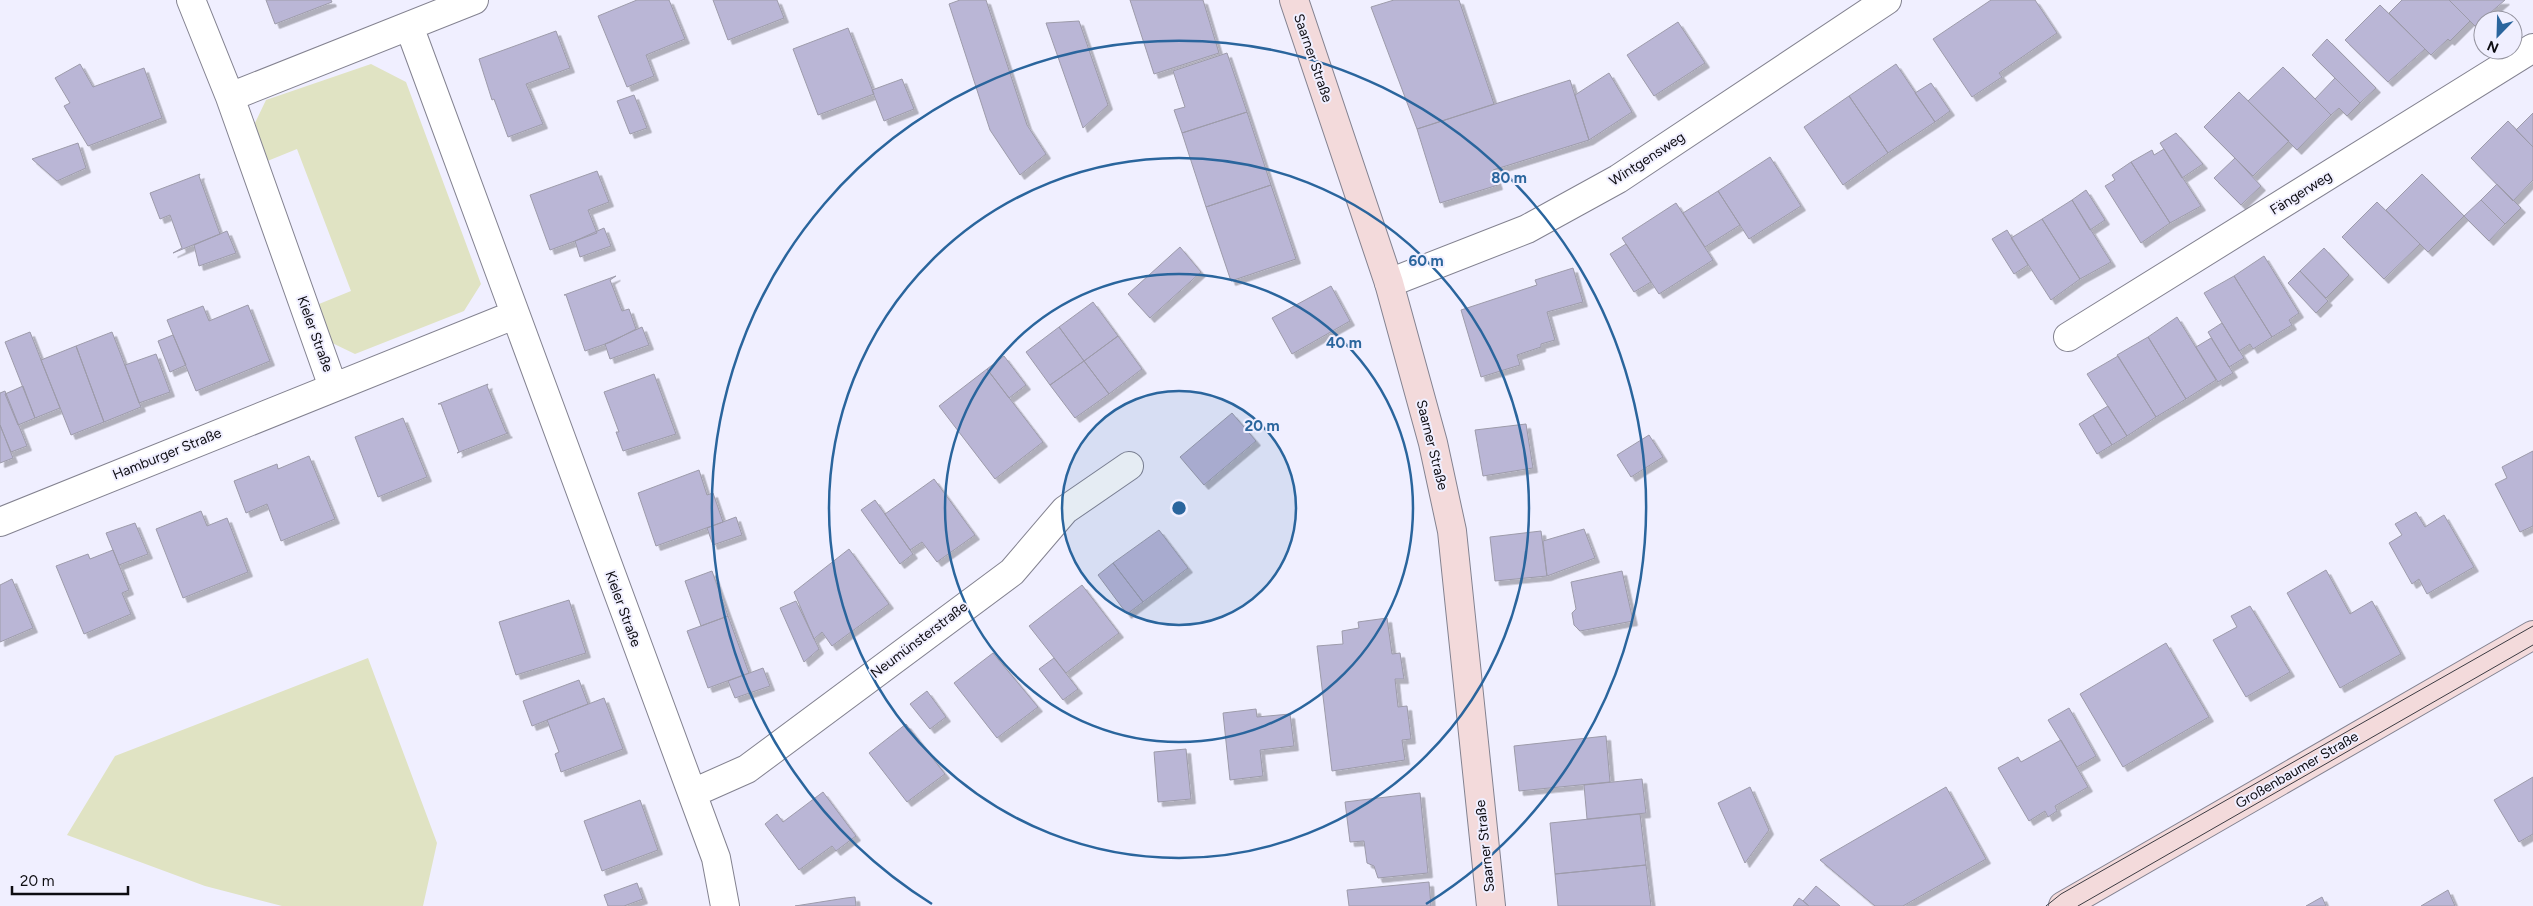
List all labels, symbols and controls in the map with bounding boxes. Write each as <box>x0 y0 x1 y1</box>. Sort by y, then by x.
north arrow <box>2473 10 2523 60</box>
street label: Saarner Straße <box>1290 11 1336 105</box>
text: N <box>2485 37 2501 56</box>
street label: Wintgensweg <box>1606 128 1688 190</box>
street label: Fängerweg <box>2267 167 2335 219</box>
text: 80 m <box>1491 169 1527 187</box>
text: 60 m <box>1408 252 1444 270</box>
street label: Kieler Straße <box>293 294 337 375</box>
text: 40 m <box>1326 334 1362 352</box>
street label: Saarner Straße <box>1413 398 1452 492</box>
text: 20 m <box>1244 417 1280 435</box>
street label: Hamburger Straße <box>110 424 224 484</box>
centre of rings <box>1170 499 1188 517</box>
street label: Kieler Straße <box>601 569 645 650</box>
street label: Neumünsterstraße <box>867 598 971 682</box>
street label: Großenbaumer Straße <box>2233 728 2362 812</box>
street label: Saarner Straße <box>1472 799 1498 893</box>
scale bar <box>12 864 129 896</box>
text: 20 m <box>20 872 54 890</box>

